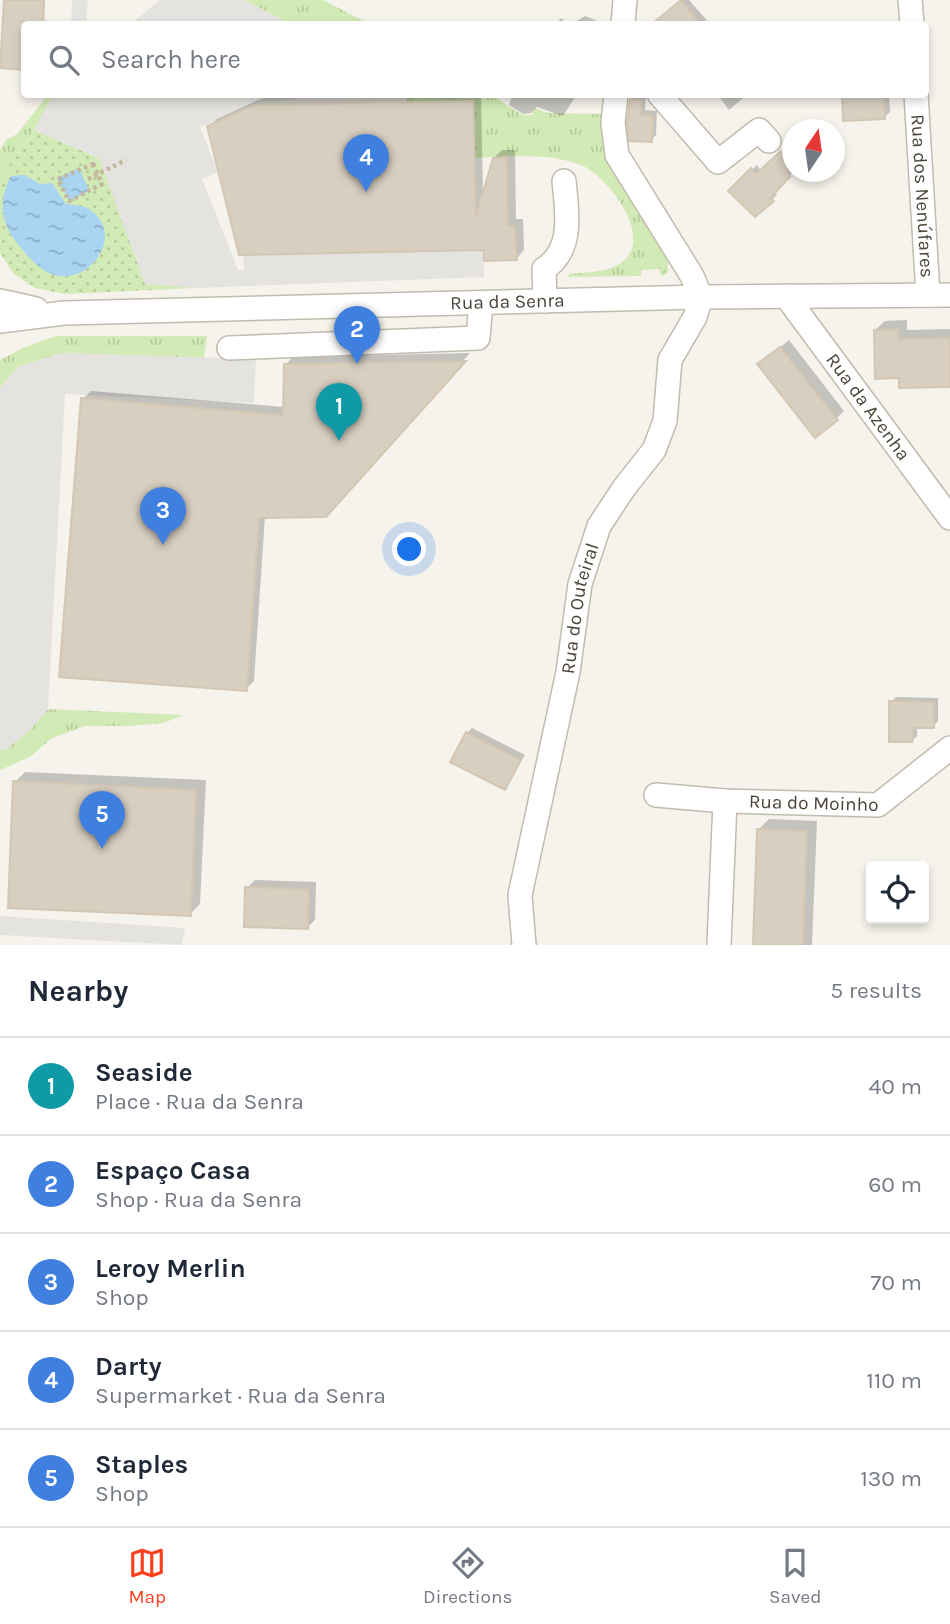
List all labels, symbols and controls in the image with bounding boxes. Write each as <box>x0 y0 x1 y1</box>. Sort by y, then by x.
search box <box>21 21 929 98</box>
icon: search <box>45 41 83 79</box>
text: Search here <box>101 44 241 75</box>
street label: Rua dos Nenúfares <box>906 113 938 278</box>
north arrow <box>782 119 845 182</box>
pin: 4 <box>343 134 389 192</box>
street label: Rua da Senra <box>450 289 565 314</box>
pin: 2 <box>334 306 380 364</box>
street label: Rua da Azenha <box>821 349 915 465</box>
pin: 1 <box>316 383 362 441</box>
pin: 3 <box>140 487 186 545</box>
your location <box>392 532 426 566</box>
street label: Rua do Outeiral <box>557 540 604 675</box>
pin: 5 <box>79 791 125 849</box>
street label: Rua do Moinho <box>749 791 879 816</box>
map controls <box>866 861 929 924</box>
button: locate <box>866 861 929 924</box>
text: Nearby <box>28 973 128 1009</box>
text: 5 results <box>830 977 922 1004</box>
text: Seaside <box>95 1057 193 1088</box>
text: 1 <box>47 1073 55 1100</box>
text: 40 m <box>869 1073 922 1100</box>
text: Place · Rua da Senra <box>95 1088 304 1115</box>
text: Espaço Casa <box>95 1155 251 1186</box>
text: 2 <box>44 1171 58 1198</box>
text: 60 m <box>868 1171 922 1198</box>
text: Shop · Rua da Senra <box>95 1186 302 1213</box>
text: Leroy Merlin <box>95 1253 246 1284</box>
text: 3 <box>44 1269 58 1296</box>
text: 70 m <box>871 1269 922 1296</box>
text: Shop <box>95 1284 149 1311</box>
text: Darty <box>95 1351 162 1382</box>
text: 4 <box>44 1367 58 1394</box>
text: 110 m <box>866 1367 922 1394</box>
text: Supermarket · Rua da Senra <box>95 1382 386 1409</box>
text: Staples <box>95 1449 188 1480</box>
text: 5 <box>44 1465 58 1492</box>
text: 130 m <box>860 1465 922 1492</box>
text: Shop <box>95 1480 149 1507</box>
tab: Map <box>128 1544 166 1608</box>
tab: Directions <box>423 1544 512 1608</box>
tab: Saved <box>769 1544 822 1608</box>

